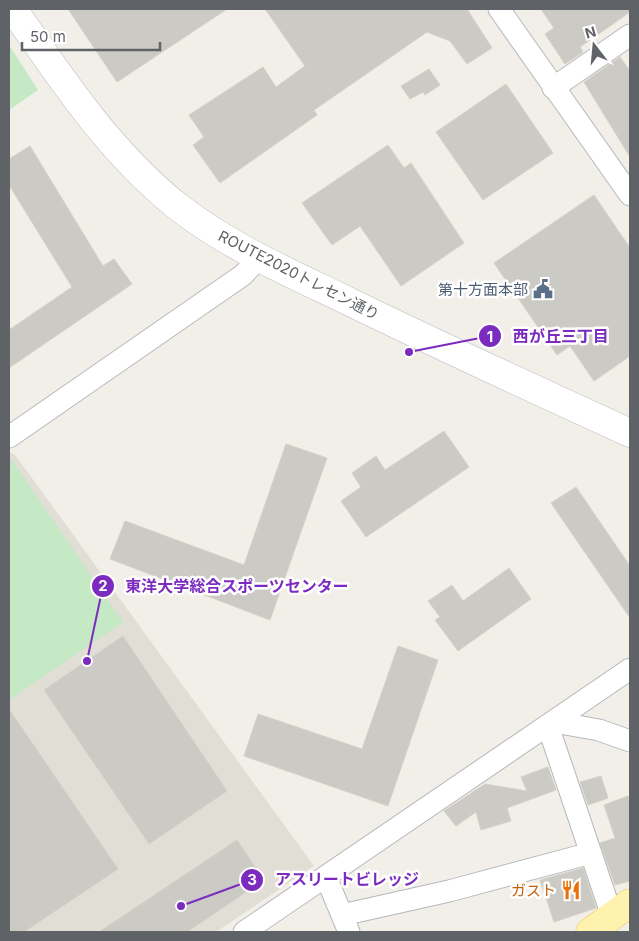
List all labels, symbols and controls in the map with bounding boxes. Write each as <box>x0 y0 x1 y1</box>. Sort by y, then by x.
scale bar <box>22 20 160 52</box>
north arrow <box>569 20 619 70</box>
text: N <box>583 22 598 42</box>
text: 50 m <box>30 27 66 46</box>
street label: ROUTE2020トレセン通り <box>215 226 383 324</box>
public building icon: 第十方面本部 <box>532 278 554 300</box>
place label: 第十方面本部 <box>438 280 528 299</box>
callout: 西が丘三丁目 <box>478 321 619 352</box>
text: 西が丘三丁目 <box>513 326 609 346</box>
text: 1 <box>487 327 493 346</box>
callout: 東洋大学総合スポーツセンター <box>90 571 359 602</box>
text: 2 <box>98 576 108 595</box>
text: 東洋大学総合スポーツセンター <box>125 576 349 596</box>
callout: アスリートビレッジ <box>240 864 429 895</box>
text: アスリートビレッジ <box>275 869 419 889</box>
text: 3 <box>247 870 257 889</box>
restaurant icon: ガスト <box>560 879 582 901</box>
place label: ガスト <box>511 881 556 900</box>

